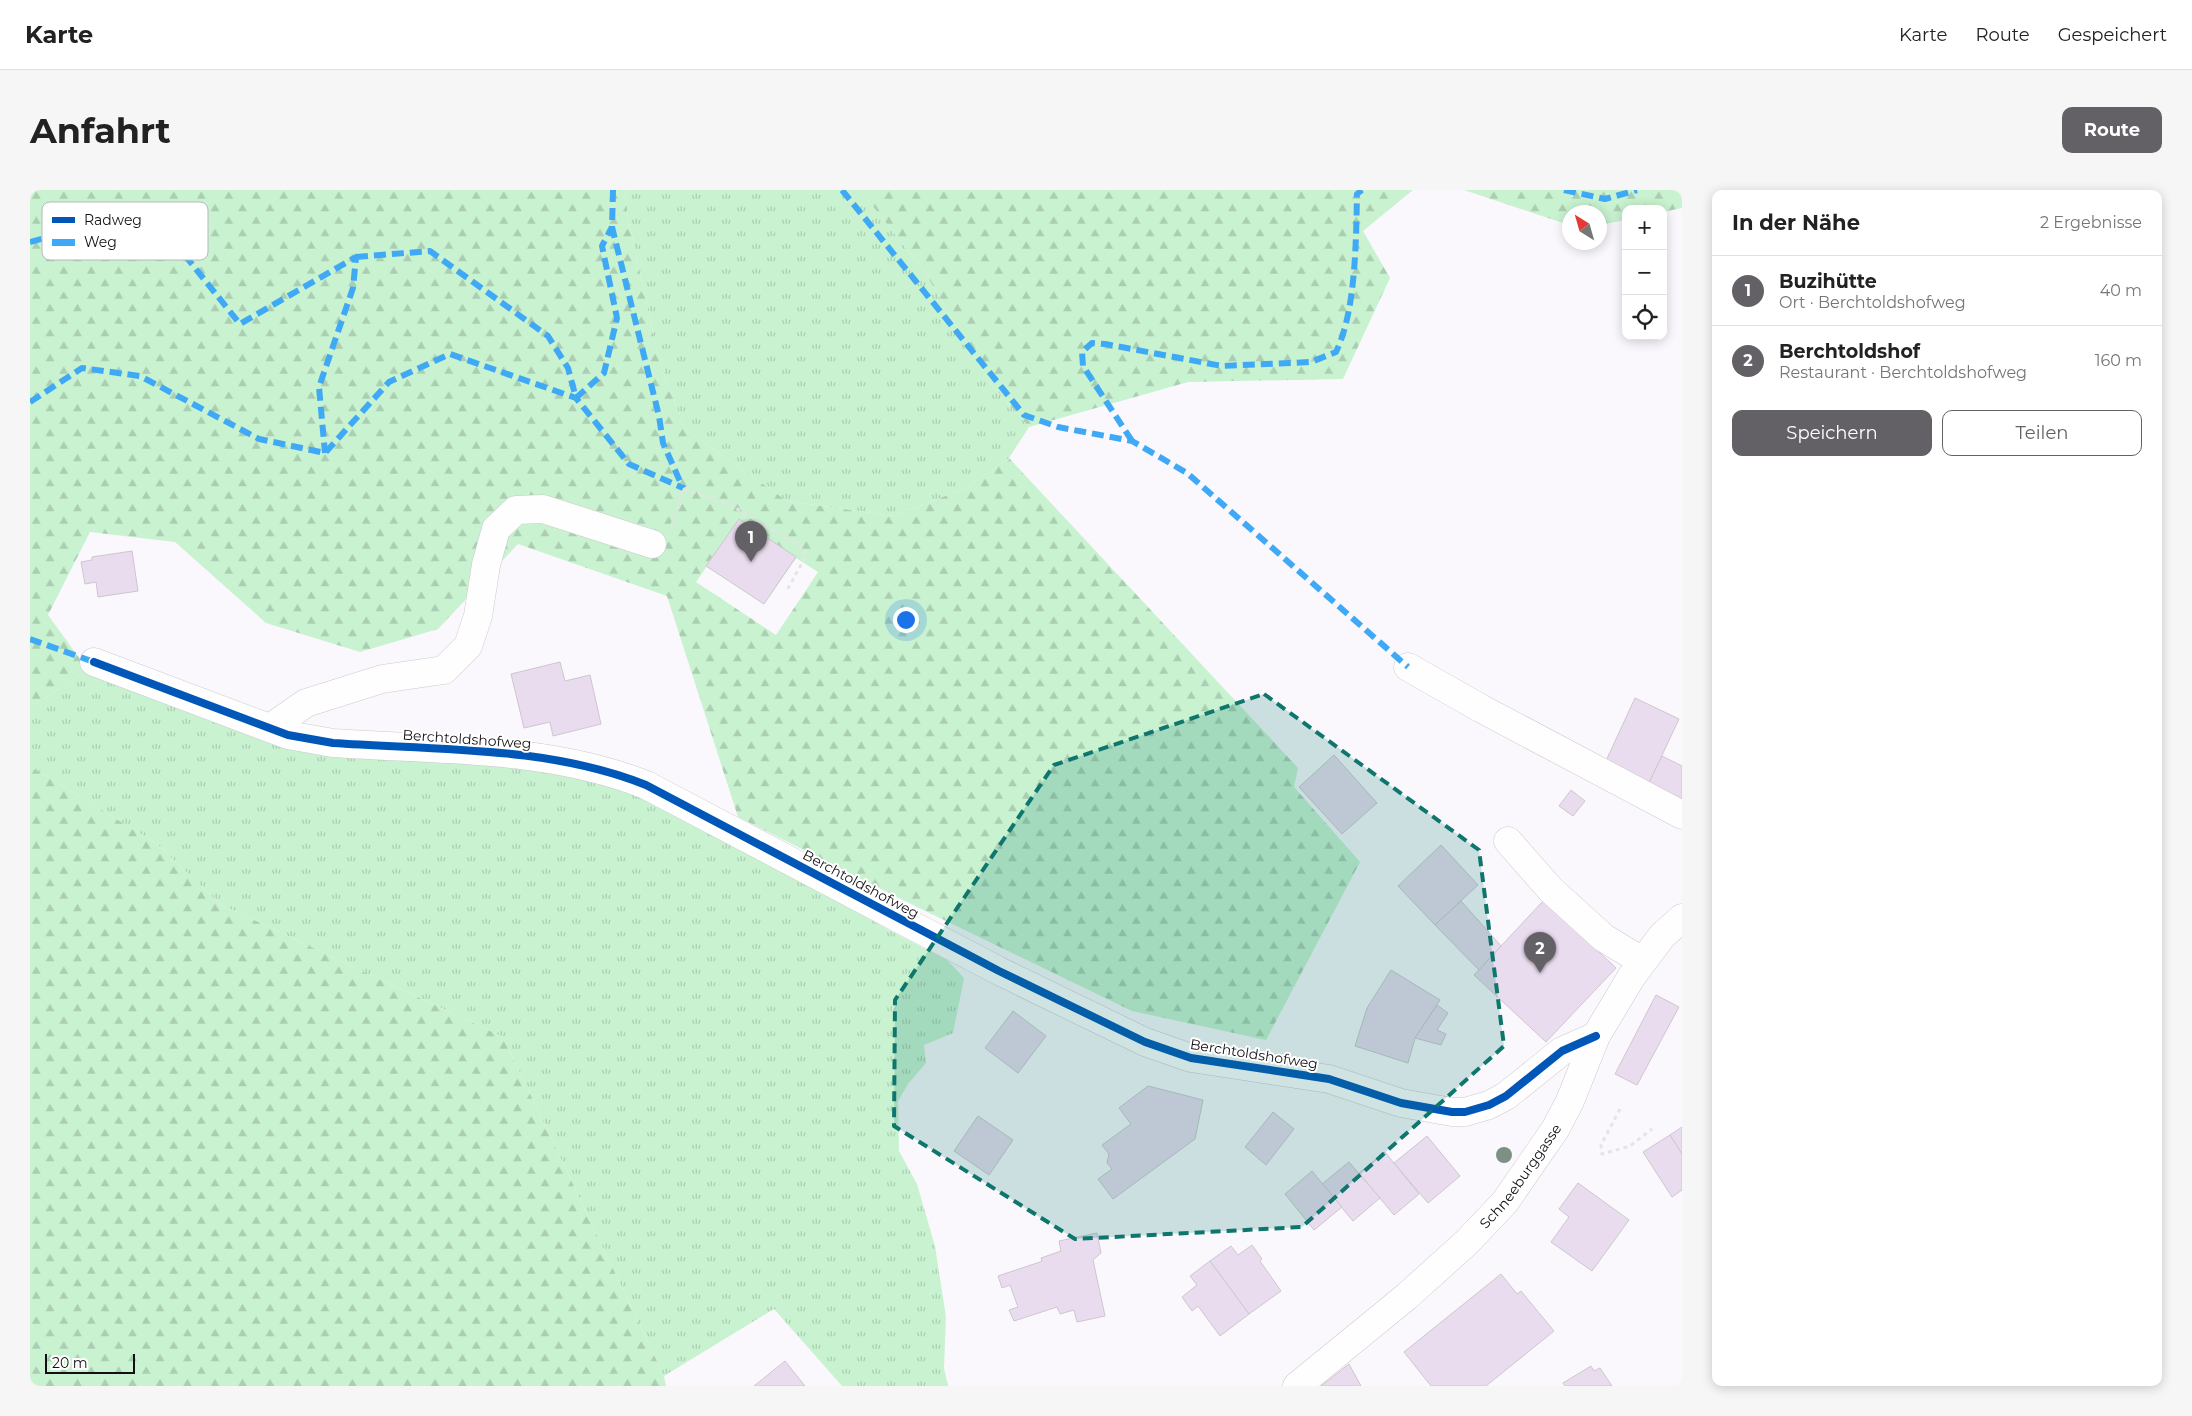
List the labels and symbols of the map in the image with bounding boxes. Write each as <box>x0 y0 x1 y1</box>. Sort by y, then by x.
legend <box>42 202 208 260</box>
north arrow <box>1562 205 1607 250</box>
text: Radweg <box>84 211 142 229</box>
text: Weg <box>84 233 117 251</box>
pin: 1 <box>735 521 767 562</box>
your location <box>893 607 919 633</box>
street label: Berchtoldshofweg <box>402 726 532 752</box>
street label: Berchtoldshofweg <box>800 846 922 922</box>
pin: 2 <box>1524 932 1556 973</box>
street label: Berchtoldshofweg <box>1189 1035 1319 1073</box>
street label: Schneeburggasse <box>1476 1120 1565 1232</box>
scale bar <box>45 1351 135 1374</box>

